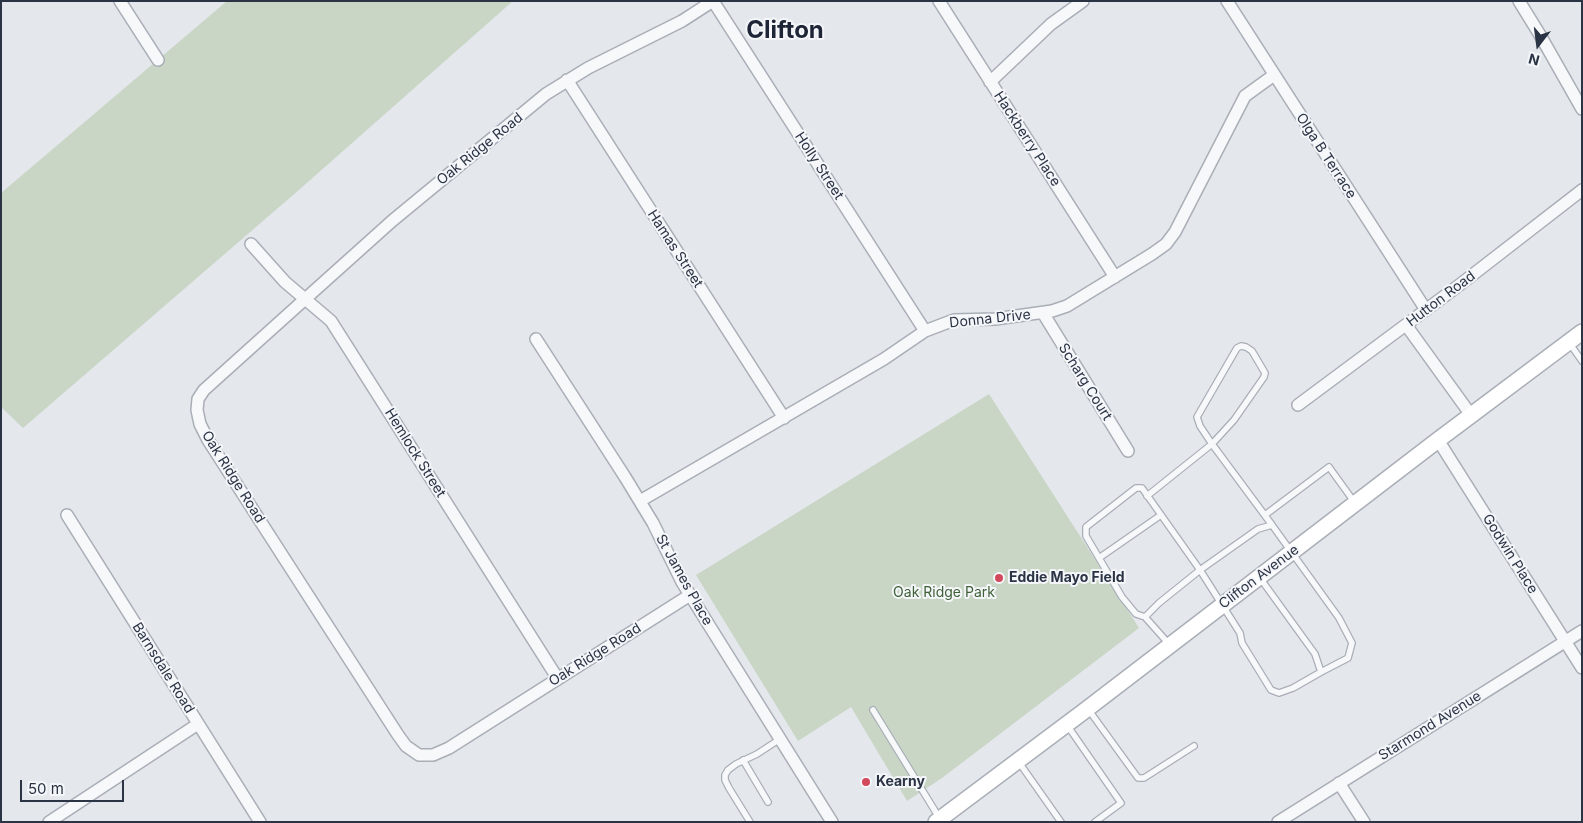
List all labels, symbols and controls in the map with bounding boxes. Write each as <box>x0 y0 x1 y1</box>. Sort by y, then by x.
district label: Clifton <box>746 17 824 45</box>
north arrow <box>1513 20 1563 70</box>
text: N <box>1527 50 1541 70</box>
street label: Hackberry Place <box>990 88 1064 190</box>
street label: Oak Ridge Road <box>434 109 526 189</box>
street label: Olga B Terrace <box>1292 110 1360 202</box>
street label: Holly Street <box>791 129 847 203</box>
street label: Hamas Street <box>644 207 706 291</box>
street label: Hutton Road <box>1403 268 1479 330</box>
street label: Donna Drive <box>949 306 1031 332</box>
street label: Scharg Court <box>1055 340 1115 424</box>
street label: Hemlock Street <box>381 405 449 501</box>
street label: Oak Ridge Road <box>198 428 268 526</box>
street label: Godwin Place <box>1479 511 1541 597</box>
street label: St James Place <box>652 532 716 628</box>
street label: Clifton Avenue <box>1216 541 1302 613</box>
place label: Eddie Mayo Field <box>1009 570 1125 586</box>
marker: Eddie Mayo Field <box>993 572 1005 584</box>
park label: Oak Ridge Park <box>893 585 995 601</box>
street label: Barnsdale Road <box>128 620 198 716</box>
street label: Oak Ridge Road <box>546 620 644 690</box>
street label: Starmond Avenue <box>1376 688 1484 764</box>
scale bar <box>22 770 126 802</box>
place label: Kearny <box>876 774 925 790</box>
marker: Kearny <box>860 776 872 788</box>
text: 50 m <box>28 779 64 798</box>

